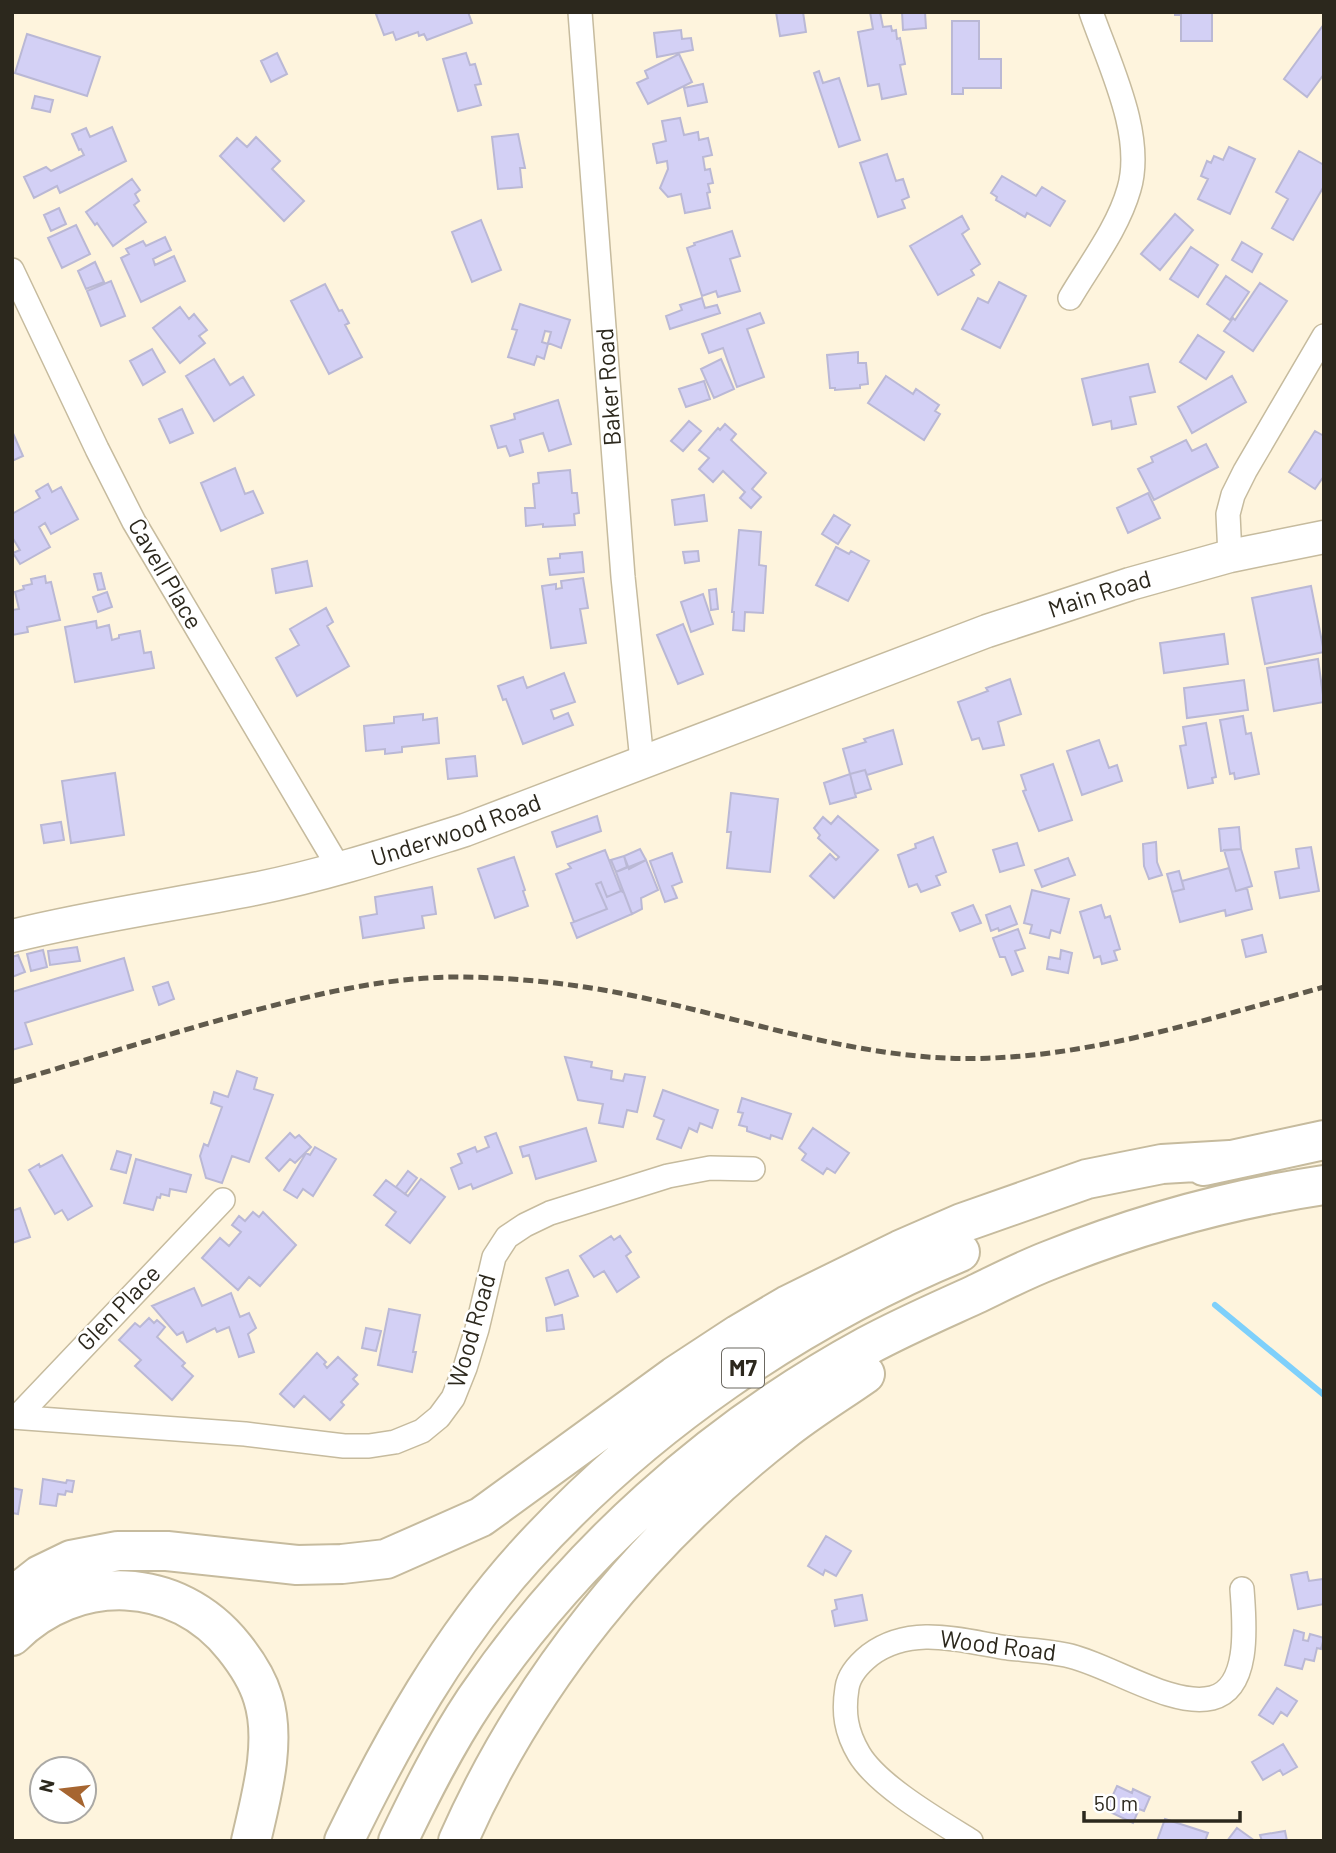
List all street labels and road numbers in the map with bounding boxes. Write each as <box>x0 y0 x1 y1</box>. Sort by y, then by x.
street label: Baker Road <box>589 327 626 447</box>
street label: Cavell Place <box>123 513 210 634</box>
street label: Main Road <box>1044 563 1154 623</box>
street label: Underwood Road <box>367 787 544 871</box>
street label: Glen Place <box>70 1258 166 1356</box>
street label: Wood Road <box>440 1270 501 1391</box>
road number: M7 <box>722 1348 764 1387</box>
street label: Wood Road <box>938 1623 1058 1666</box>

